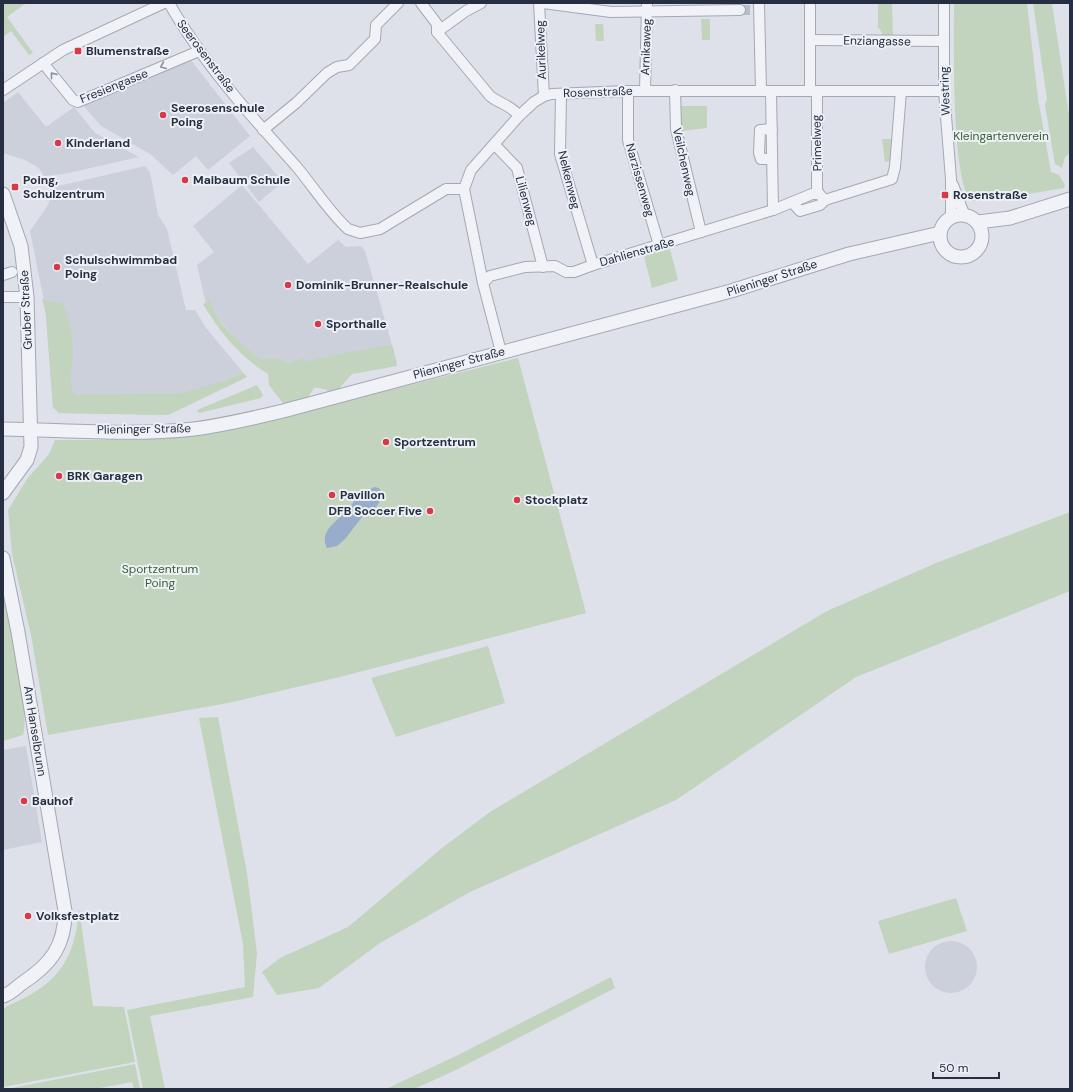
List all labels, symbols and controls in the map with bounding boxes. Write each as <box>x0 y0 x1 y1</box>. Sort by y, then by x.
street label: Seerosenstraße <box>173 16 239 96</box>
street label: Arnikaweg <box>637 18 655 76</box>
street label: Aurikelweg <box>532 20 550 80</box>
street label: Enziangasse <box>843 32 911 50</box>
place label: Blumenstraße <box>86 43 169 59</box>
marker: Blumenstraße <box>73 46 83 56</box>
one-way arrow <box>160 61 168 69</box>
street label: Fresiengasse <box>78 65 151 107</box>
street label: Westring <box>936 66 954 116</box>
one-way arrow <box>51 72 58 79</box>
street label: Rosenstraße <box>563 83 633 101</box>
place label: Seerosenschule Poing <box>171 100 265 130</box>
marker: Seerosenschule Poing <box>158 110 168 120</box>
street label: Primelweg <box>808 114 825 172</box>
street label: Veilchenweg <box>669 126 699 198</box>
park label: Kleingartenverein <box>953 128 1049 144</box>
place label: Kinderland <box>66 135 130 151</box>
marker: Kinderland <box>53 138 63 148</box>
street label: Narzissenweg <box>622 141 658 219</box>
street label: Nelkenweg <box>554 149 584 211</box>
place label: Poing, Schulzentrum <box>23 172 105 202</box>
place label: Maibaum Schule <box>193 172 290 188</box>
street label: Lilienweg <box>512 174 540 228</box>
marker: Maibaum Schule <box>180 175 190 185</box>
marker: Poing, Schulzentrum <box>10 182 20 192</box>
place label: Rosenstraße <box>953 187 1028 203</box>
marker: Rosenstraße <box>940 190 950 200</box>
street label: Dahlienstraße <box>598 234 676 270</box>
place label: Schulschwimmbad Poing <box>65 252 177 282</box>
street label: Plieninger Straße <box>725 256 819 300</box>
marker: Schulschwimmbad Poing <box>52 262 62 272</box>
street label: Gruber Straße <box>16 270 36 350</box>
place label: Dominik-Brunner-Realschule <box>296 277 468 293</box>
marker: Dominik-Brunner-Realschule <box>283 280 293 290</box>
place label: Sporthalle <box>326 316 387 332</box>
marker: Sporthalle <box>313 319 323 329</box>
street label: Plieninger Straße <box>411 343 507 383</box>
street label: Plieninger Straße <box>97 420 191 438</box>
place label: Sportzentrum <box>394 434 476 450</box>
marker: Sportzentrum <box>381 437 391 447</box>
place label: BRK Garagen <box>67 468 143 484</box>
marker: BRK Garagen <box>54 471 64 481</box>
place label: Pavillon <box>340 487 385 503</box>
marker: Pavillon <box>327 490 337 500</box>
place label: Stockplatz <box>525 492 588 508</box>
marker: Stockplatz <box>512 495 522 505</box>
place label: DFB Soccer Five <box>329 503 422 519</box>
marker: DFB Soccer Five <box>425 506 435 516</box>
park label: Sportzentrum Poing <box>122 561 198 591</box>
street label: Am Hanselbrunn <box>20 685 50 778</box>
place label: Bauhof <box>32 793 73 809</box>
marker: Bauhof <box>19 796 29 806</box>
place label: Volksfestplatz <box>36 908 119 924</box>
marker: Volksfestplatz <box>23 911 33 921</box>
scale bar <box>933 1054 999 1080</box>
text: 50 m <box>939 1060 968 1076</box>

